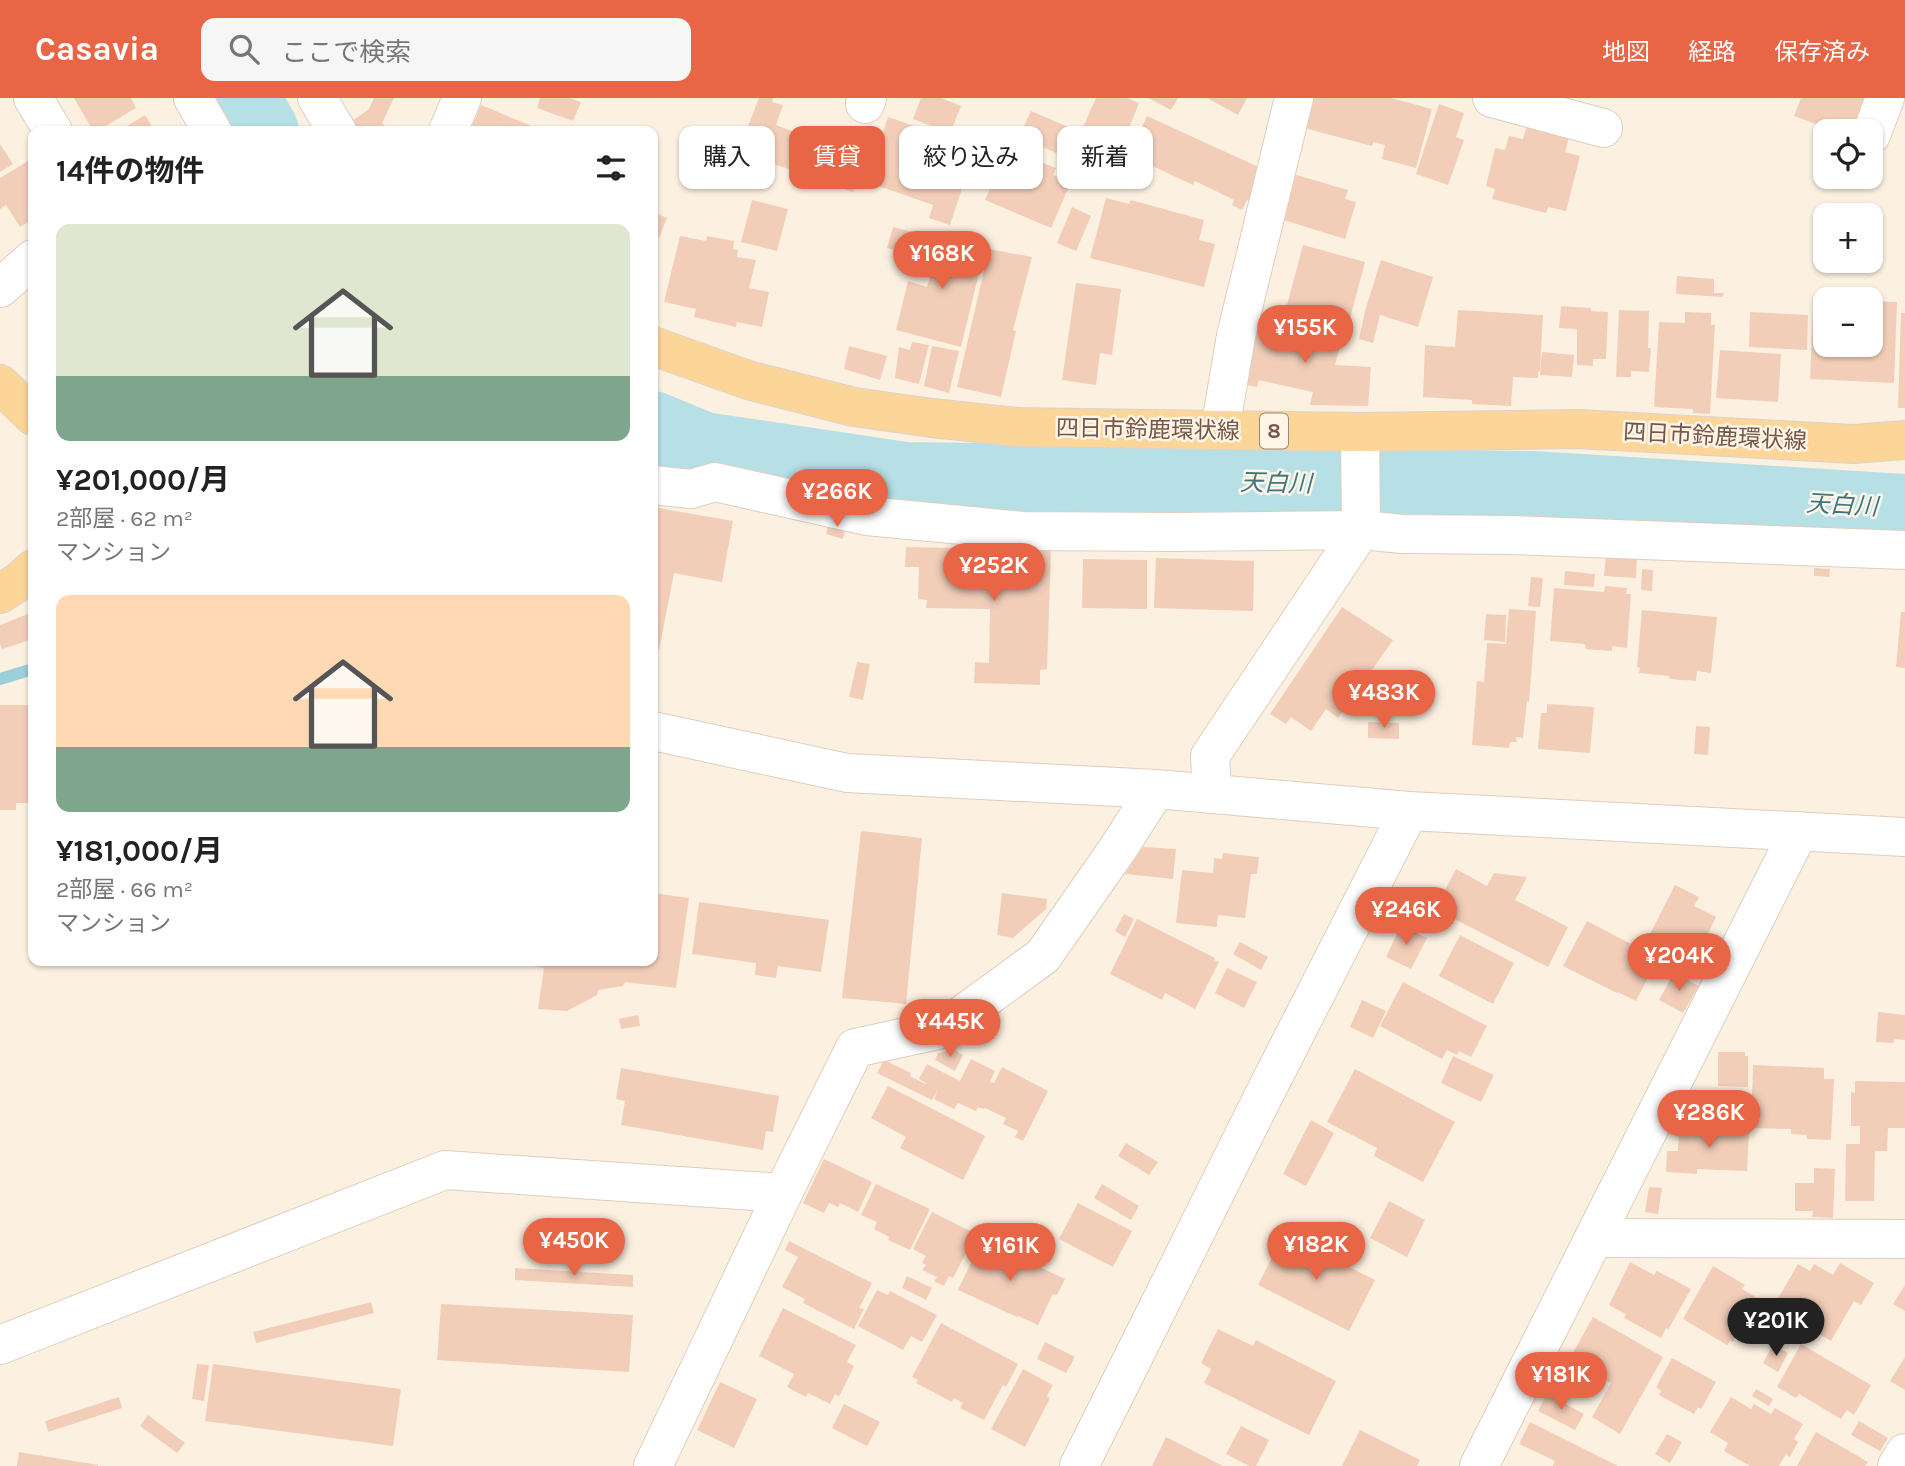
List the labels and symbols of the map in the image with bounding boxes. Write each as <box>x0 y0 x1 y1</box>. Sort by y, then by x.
pin: ¥168K <box>893 232 991 291</box>
pin: ¥155K <box>1256 306 1354 365</box>
street label: 四日市鈴鹿環状線 <box>1056 414 1240 445</box>
road number: 8 <box>1260 414 1288 448</box>
street label: 四日市鈴鹿環状線 <box>1622 418 1808 455</box>
water label: 天白川 <box>1240 468 1315 498</box>
pin: ¥266K <box>788 470 886 529</box>
water label: 天白川 <box>1805 489 1882 521</box>
pin: ¥252K <box>945 544 1043 603</box>
pin: ¥483K <box>1335 670 1433 730</box>
pin: ¥246K <box>1357 888 1455 947</box>
pin: ¥204K <box>1630 934 1728 993</box>
pin: ¥445K <box>901 1000 999 1059</box>
pin: ¥286K <box>1660 1090 1758 1150</box>
pin: ¥450K <box>525 1218 623 1278</box>
pin: ¥182K <box>1267 1222 1365 1282</box>
pin: ¥161K <box>961 1224 1059 1283</box>
pin: ¥201K <box>1727 1298 1825 1358</box>
pin: ¥181K <box>1512 1352 1610 1412</box>

